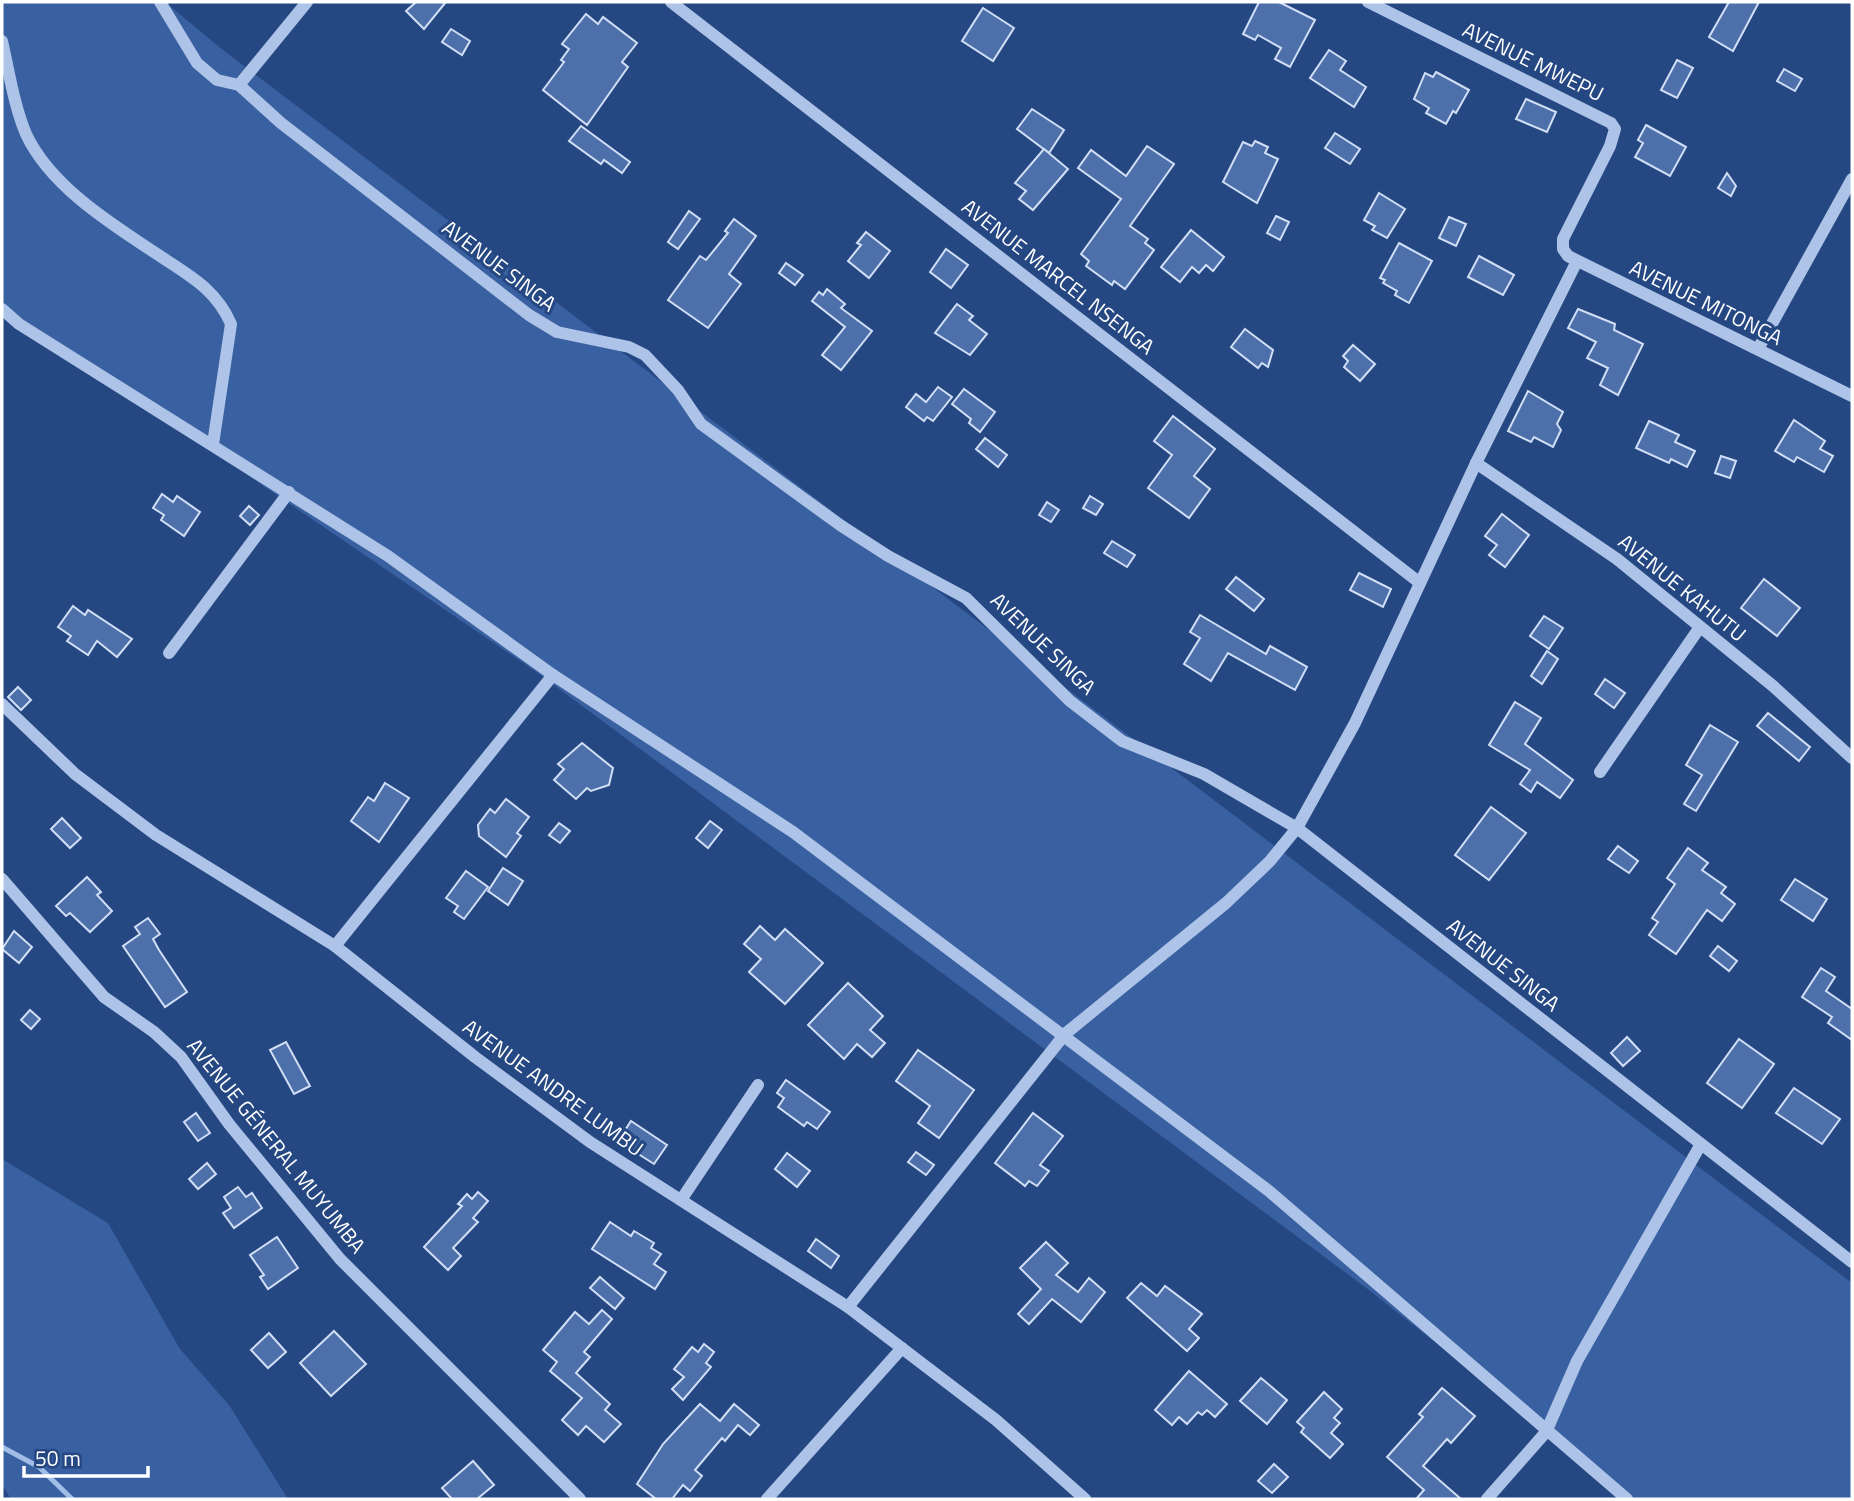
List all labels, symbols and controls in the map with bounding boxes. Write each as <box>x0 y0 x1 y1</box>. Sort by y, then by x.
street label: AVENUE MWEPU <box>1457 13 1609 109</box>
street label: AVENUE MARCEL NSENGA <box>955 191 1162 362</box>
street label: AVENUE SINGA <box>436 212 564 319</box>
street label: AVENUE MITONGA <box>1625 251 1789 353</box>
street label: AVENUE KAHUTU <box>1612 526 1753 649</box>
street label: AVENUE SINGA <box>984 585 1104 702</box>
street label: AVENUE SINGA <box>1440 910 1567 1019</box>
street label: AVENUE ANDRE LUMBU <box>457 1011 651 1164</box>
street label: AVENUE GÉNERAL MUYUMBA <box>180 1031 374 1260</box>
scale bar <box>24 1434 149 1478</box>
text: 50 m <box>35 1442 81 1474</box>

